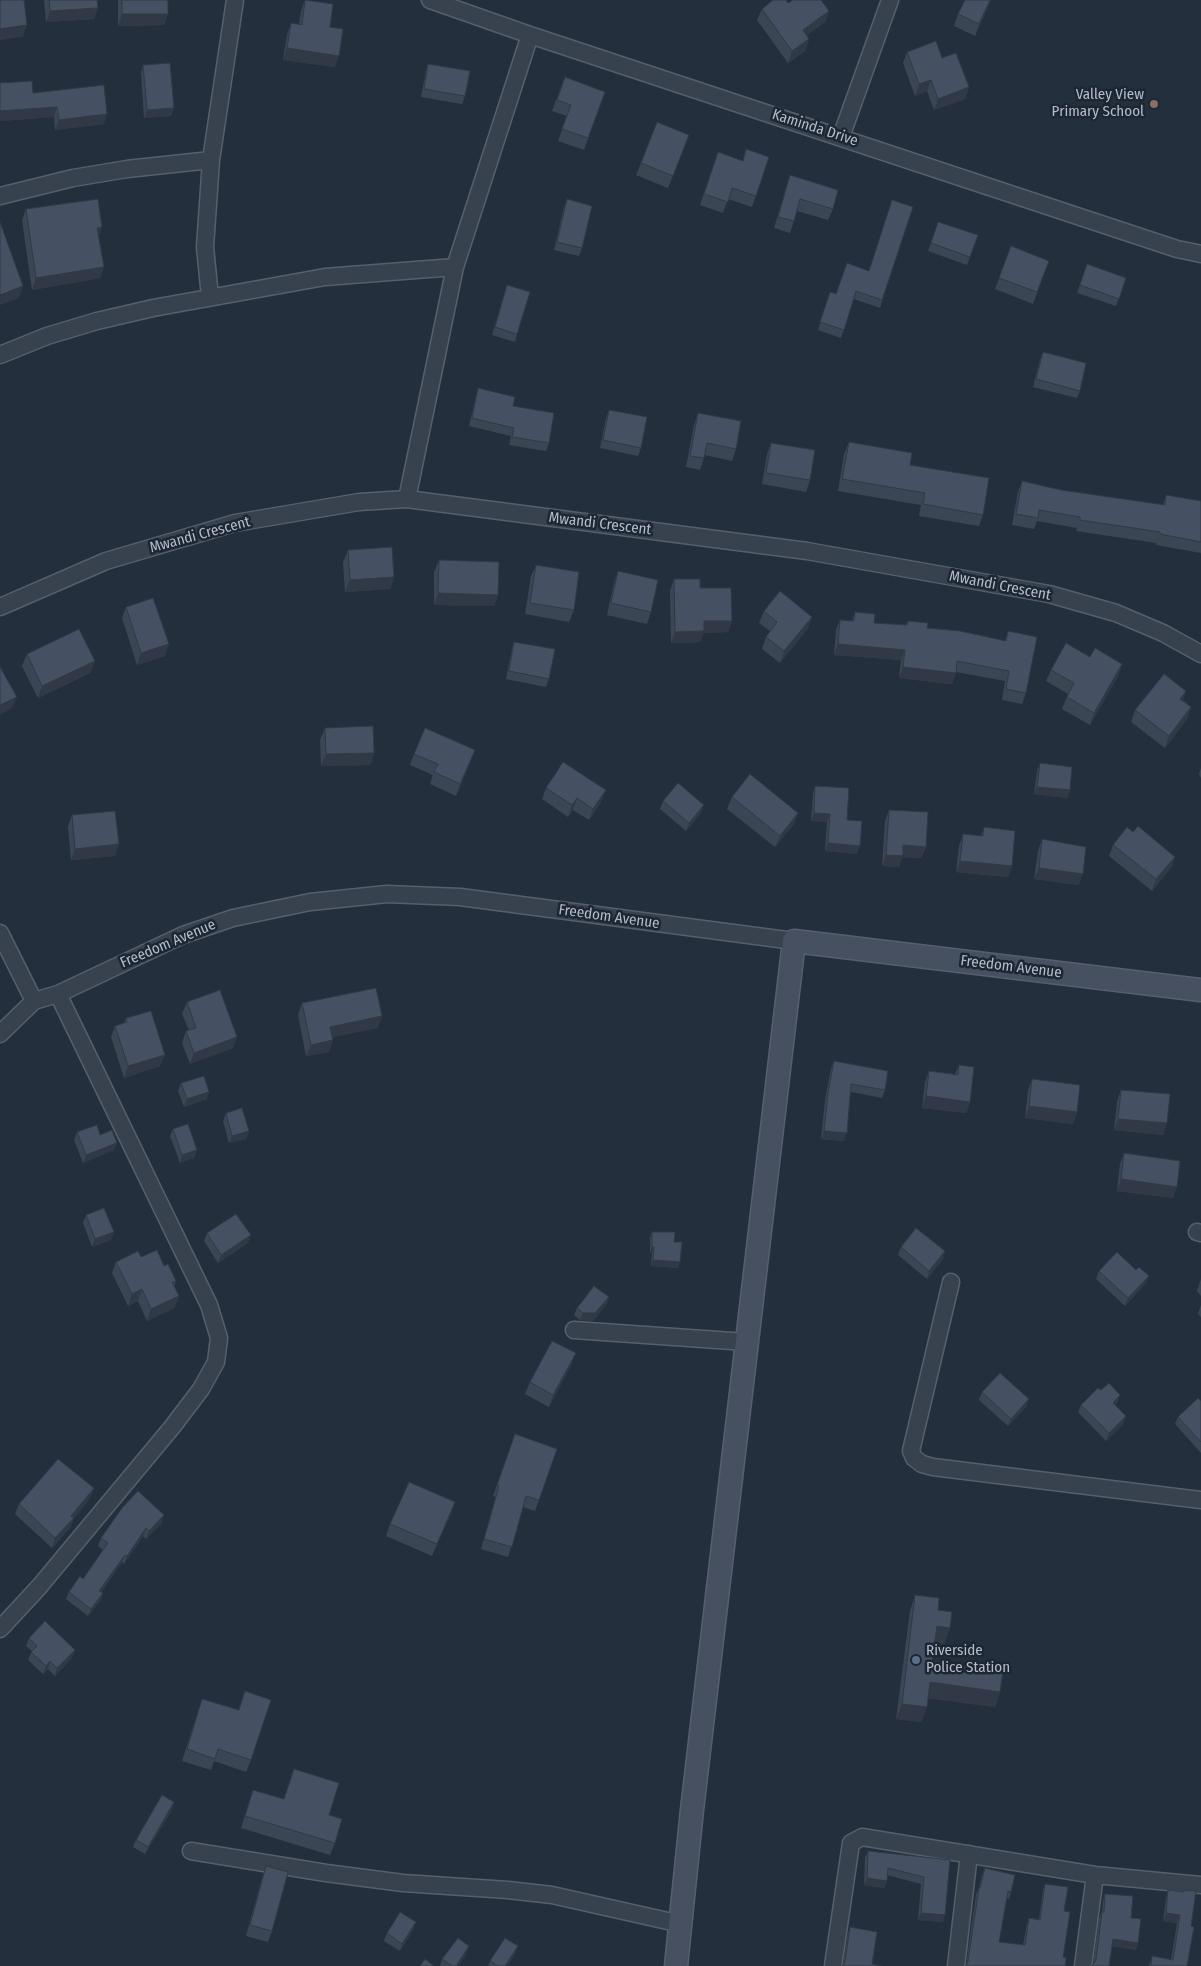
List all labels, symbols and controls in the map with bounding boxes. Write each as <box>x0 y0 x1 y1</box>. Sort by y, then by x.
place label: Valley View Primary School <box>1052 86 1144 121</box>
marker: Valley View Primary School <box>1148 98 1160 110</box>
street label: Kaminda Drive <box>770 106 860 150</box>
street label: Mwandi Crescent <box>548 509 652 539</box>
street label: Mwandi Crescent <box>148 513 252 557</box>
street label: Mwandi Crescent <box>948 567 1052 605</box>
street label: Freedom Avenue <box>557 901 661 933</box>
street label: Freedom Avenue <box>118 916 218 972</box>
street label: Freedom Avenue <box>959 952 1063 982</box>
place label: Riverside Police Station <box>926 1642 1010 1677</box>
marker: Riverside Police Station <box>910 1654 922 1666</box>

